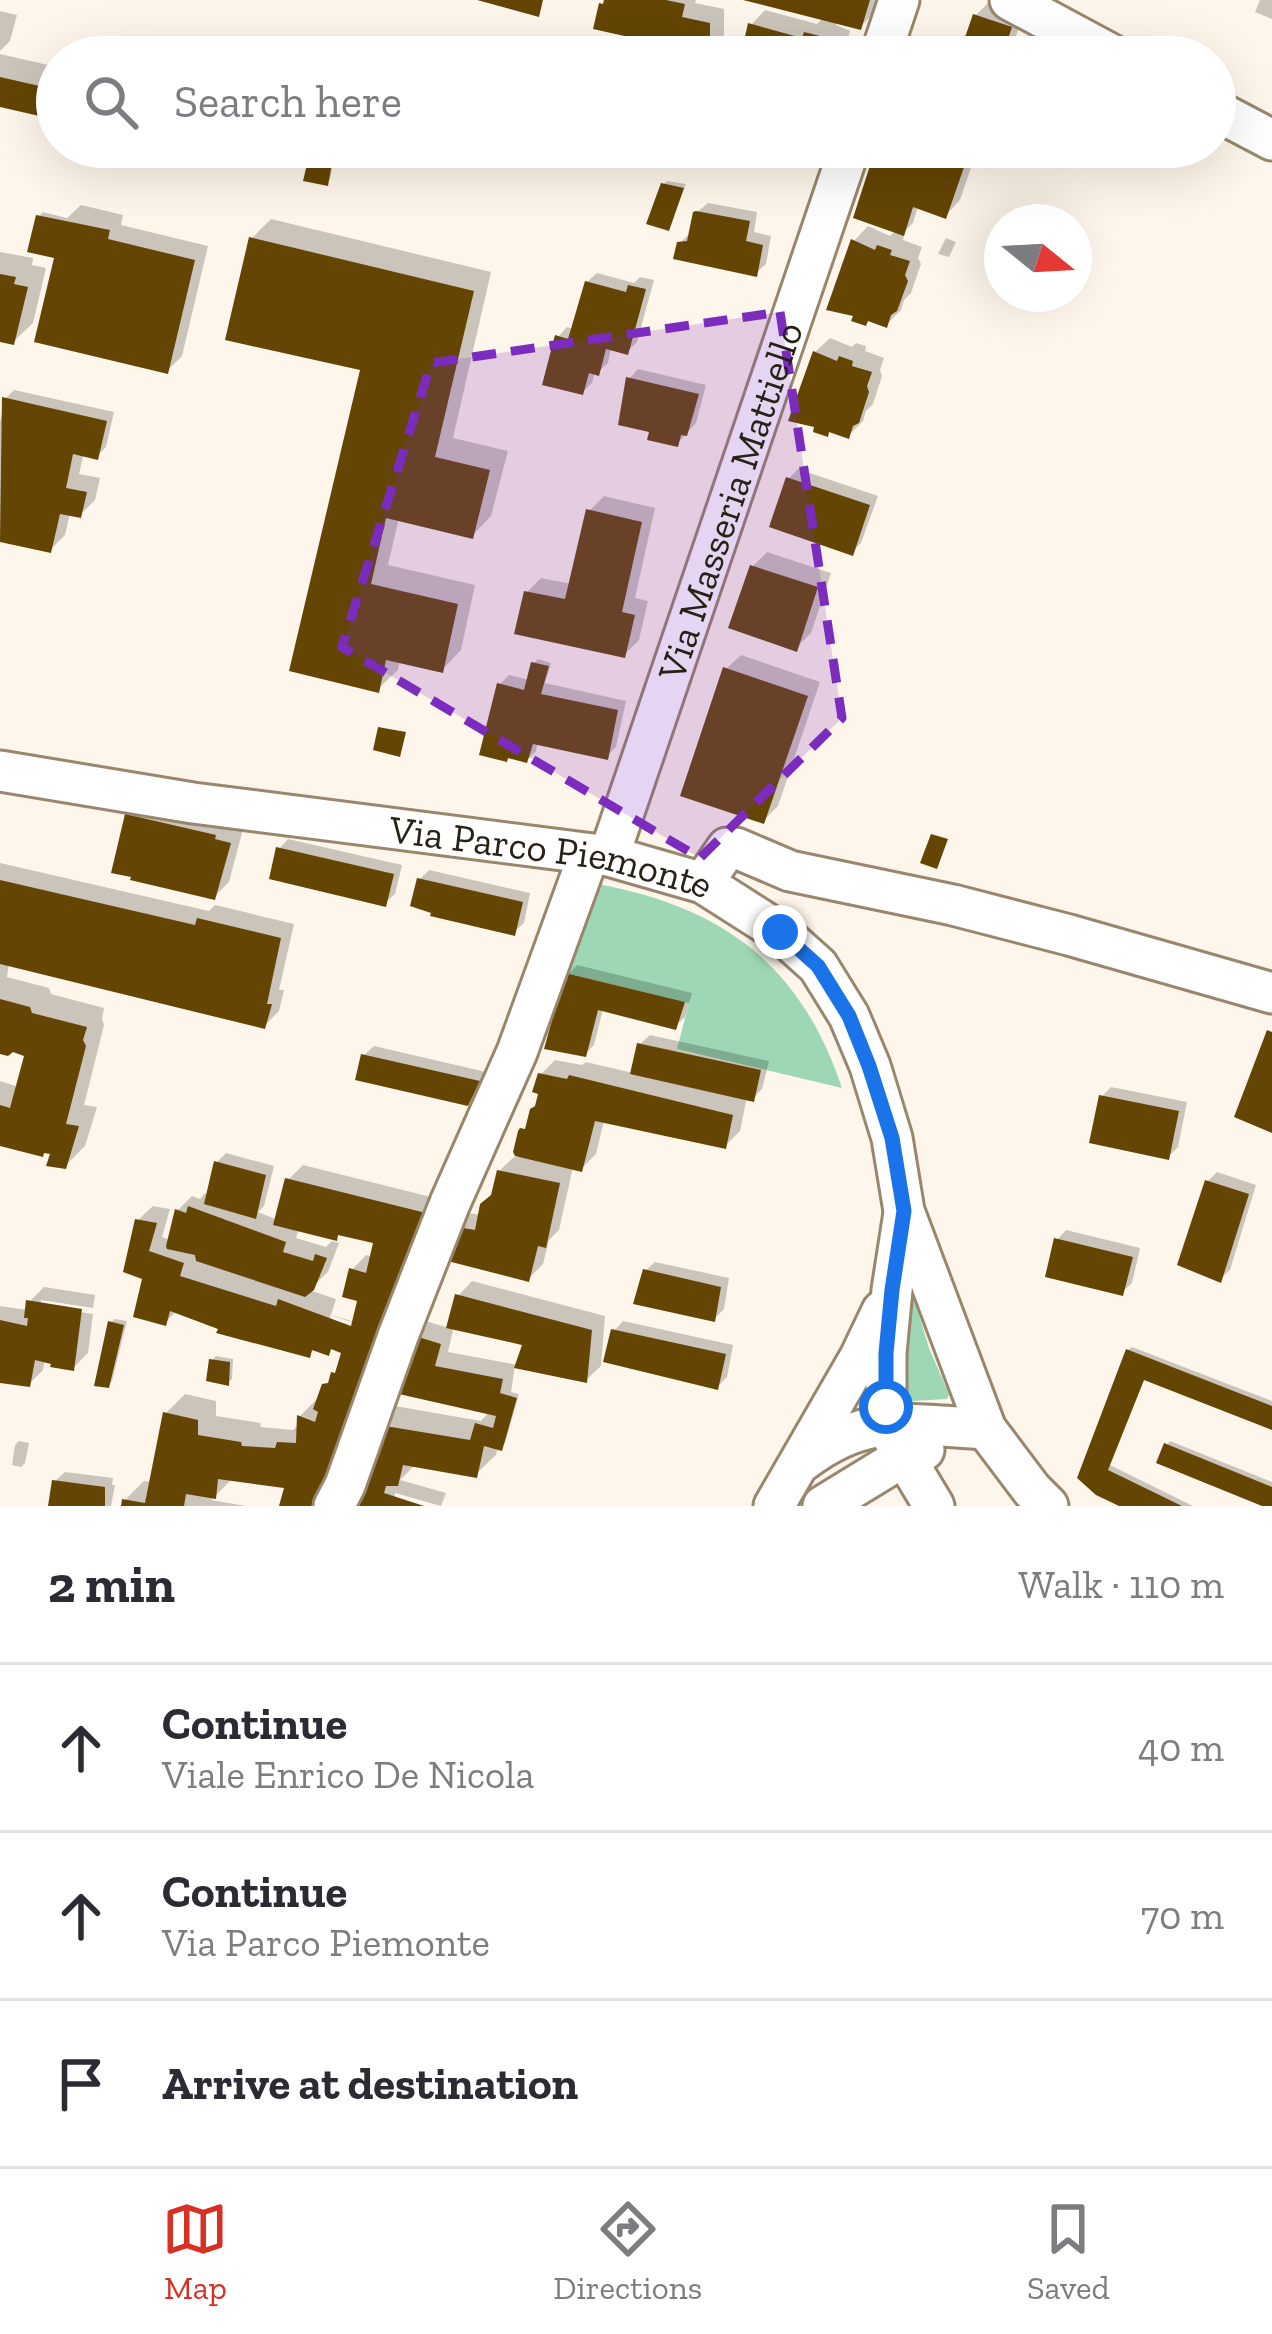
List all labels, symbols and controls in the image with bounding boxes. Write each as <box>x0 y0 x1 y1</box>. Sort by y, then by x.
search box <box>36 36 1236 168</box>
icon: search <box>78 69 144 135</box>
text: Search here <box>174 75 402 129</box>
north arrow <box>984 204 1092 312</box>
street label: Via Masseria Mattiello <box>647 316 813 687</box>
street label: Via Parco Piemonte <box>386 805 723 908</box>
route end <box>753 905 807 959</box>
route start <box>859 1380 913 1434</box>
text: 2 min <box>48 1554 175 1615</box>
text: Walk · 110 m <box>1019 1561 1224 1608</box>
text: Continue <box>162 1697 347 1751</box>
icon: ahead <box>48 1715 114 1781</box>
text: 40 m <box>1138 1724 1224 1771</box>
text: Viale Enrico De Nicola <box>162 1751 534 1798</box>
text: Continue <box>162 1865 347 1919</box>
icon: ahead <box>48 1883 114 1949</box>
text: 70 m <box>1141 1892 1224 1939</box>
text: Via Parco Piemonte <box>162 1919 490 1966</box>
icon: arrive <box>48 2051 114 2117</box>
text: Arrive at destination <box>162 2057 578 2111</box>
tab: Map <box>162 2196 228 2307</box>
tab: Directions <box>553 2196 702 2307</box>
tab: Saved <box>1027 2196 1110 2307</box>

